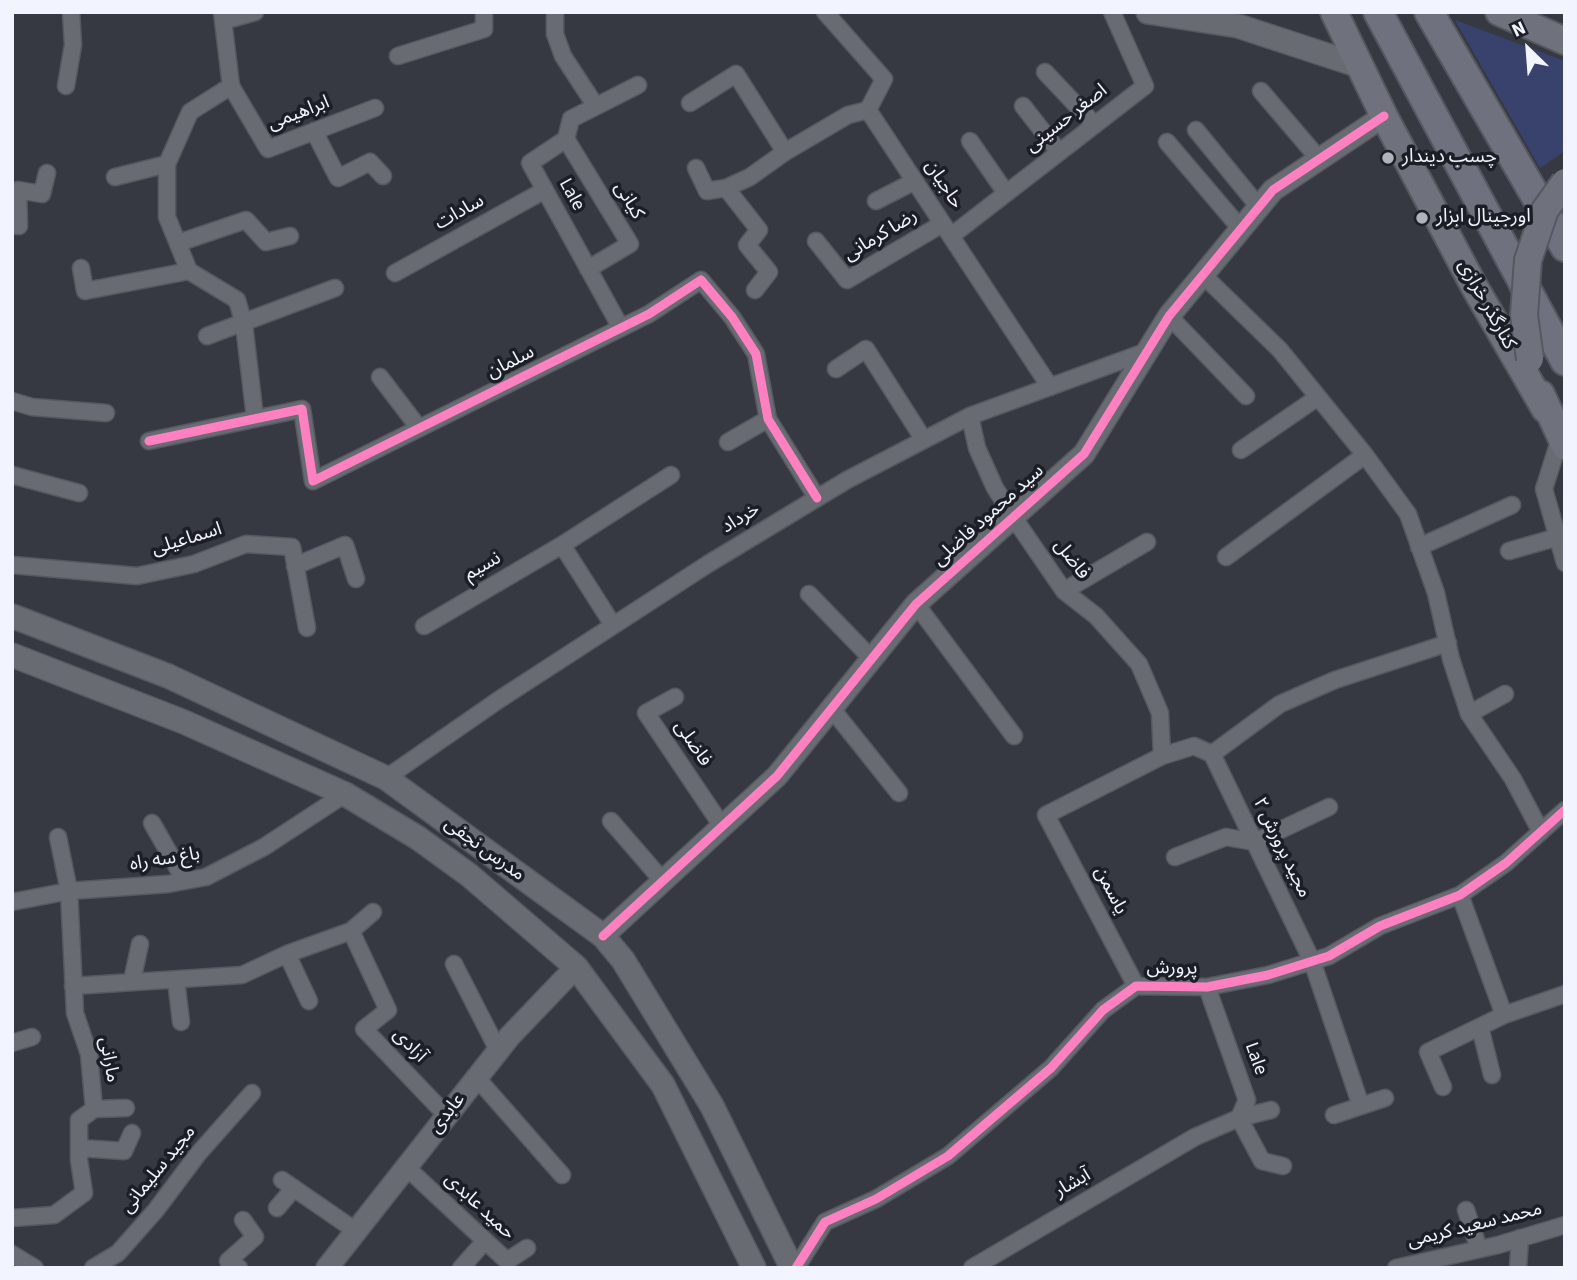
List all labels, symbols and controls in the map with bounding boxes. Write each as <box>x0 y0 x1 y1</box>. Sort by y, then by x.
north arrow <box>1493 14 1563 84</box>
text: N <box>1507 15 1530 44</box>
street label: اصغر حسینی <box>1021 80 1113 158</box>
street label: ابراهیمی <box>265 92 333 136</box>
place label: چسب دیندار <box>1402 147 1497 169</box>
marker: چسب دیندار <box>1380 150 1396 166</box>
street label: حاجیان <box>919 156 967 214</box>
street label: Lale <box>553 175 589 215</box>
street label: کیانی <box>608 178 648 224</box>
street label: سادات <box>431 190 489 236</box>
street label: رضا کرمانی <box>840 205 922 267</box>
place label: اورجینال ابزار <box>1436 207 1531 229</box>
marker: اورجینال ابزار <box>1414 210 1430 226</box>
street label: کنارگذر خرازی <box>1452 256 1520 354</box>
street label: سلمان <box>483 341 539 385</box>
street label: سید محمود فاضلی <box>929 460 1049 572</box>
street label: خرداد <box>718 499 764 539</box>
street label: اسماعیلی <box>149 519 225 561</box>
street label: فاضل <box>1048 535 1094 585</box>
street label: نسیم <box>460 547 506 587</box>
street label: فاضلی <box>668 717 716 771</box>
street label: مجید پرورش ۲ <box>1247 794 1315 902</box>
street label: مدرس نجفی <box>439 813 529 887</box>
street label: باغ سه راه <box>128 843 202 877</box>
street label: یاسمن <box>1088 863 1132 919</box>
street label: پرورش <box>1146 957 1198 981</box>
street label: آزادی <box>387 1024 431 1068</box>
street label: مارانی <box>93 1036 123 1084</box>
street label: Lale <box>1239 1040 1271 1078</box>
street label: عابدی <box>425 1089 471 1139</box>
street label: مجید سلیمانی <box>117 1121 201 1219</box>
street label: آبشار <box>1051 1165 1095 1203</box>
street label: حمید عابدی <box>439 1169 519 1245</box>
street label: محمد سعید کریمی <box>1405 1198 1545 1254</box>

